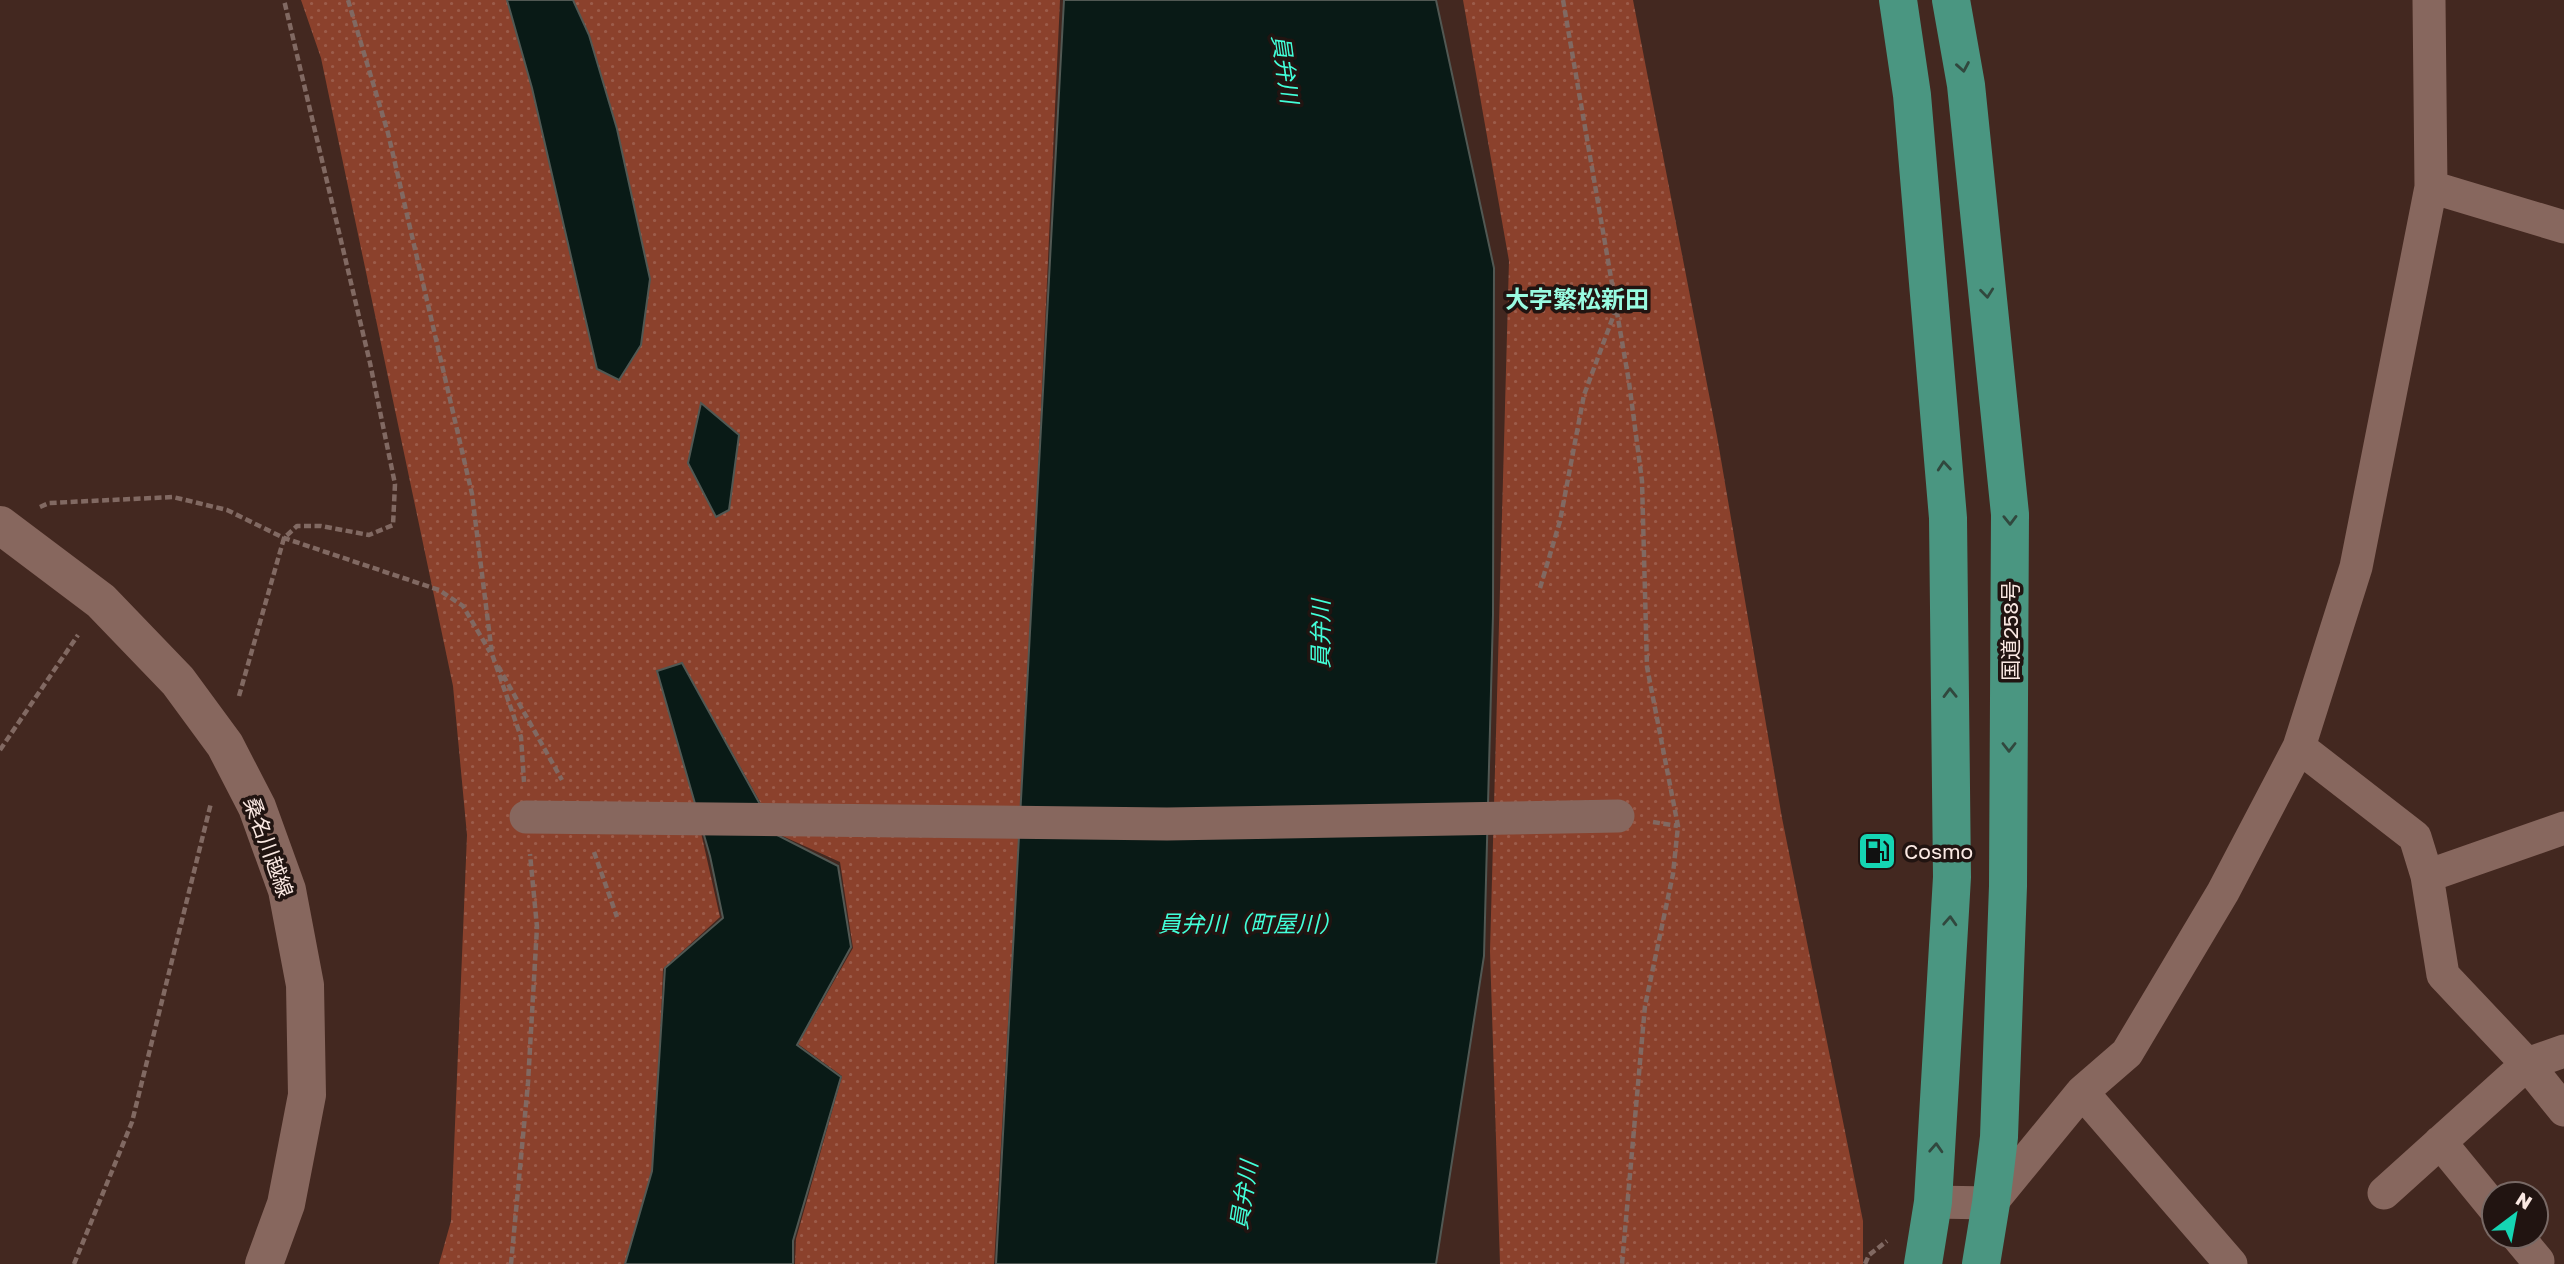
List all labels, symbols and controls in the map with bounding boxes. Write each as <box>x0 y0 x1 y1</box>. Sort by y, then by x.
water label: 員弁川 <box>1267 33 1305 108</box>
one-way arrow <box>1954 61 1969 73</box>
district label: 大字繁松新田 <box>1505 284 1649 313</box>
one-way arrow <box>1980 288 1995 299</box>
one-way arrow <box>1937 460 1952 471</box>
one-way arrow <box>2002 514 2017 525</box>
street label: 国道258号 <box>1997 581 2023 681</box>
water label: 員弁川 <box>1306 597 1334 669</box>
one-way arrow <box>1942 687 1958 698</box>
one-way arrow <box>2001 742 2017 753</box>
street label: 桑名川越線 <box>239 793 299 901</box>
fuel station icon: Cosmo <box>1856 830 1898 872</box>
place label: Cosmo <box>1904 838 1973 864</box>
water label: 員弁川（町屋川） <box>1158 909 1342 937</box>
one-way arrow <box>1942 915 1957 926</box>
one-way arrow <box>1929 1142 1944 1153</box>
water label: 員弁川 <box>1224 1156 1263 1231</box>
north arrow <box>2480 1180 2550 1250</box>
text: N <box>2512 1187 2536 1214</box>

